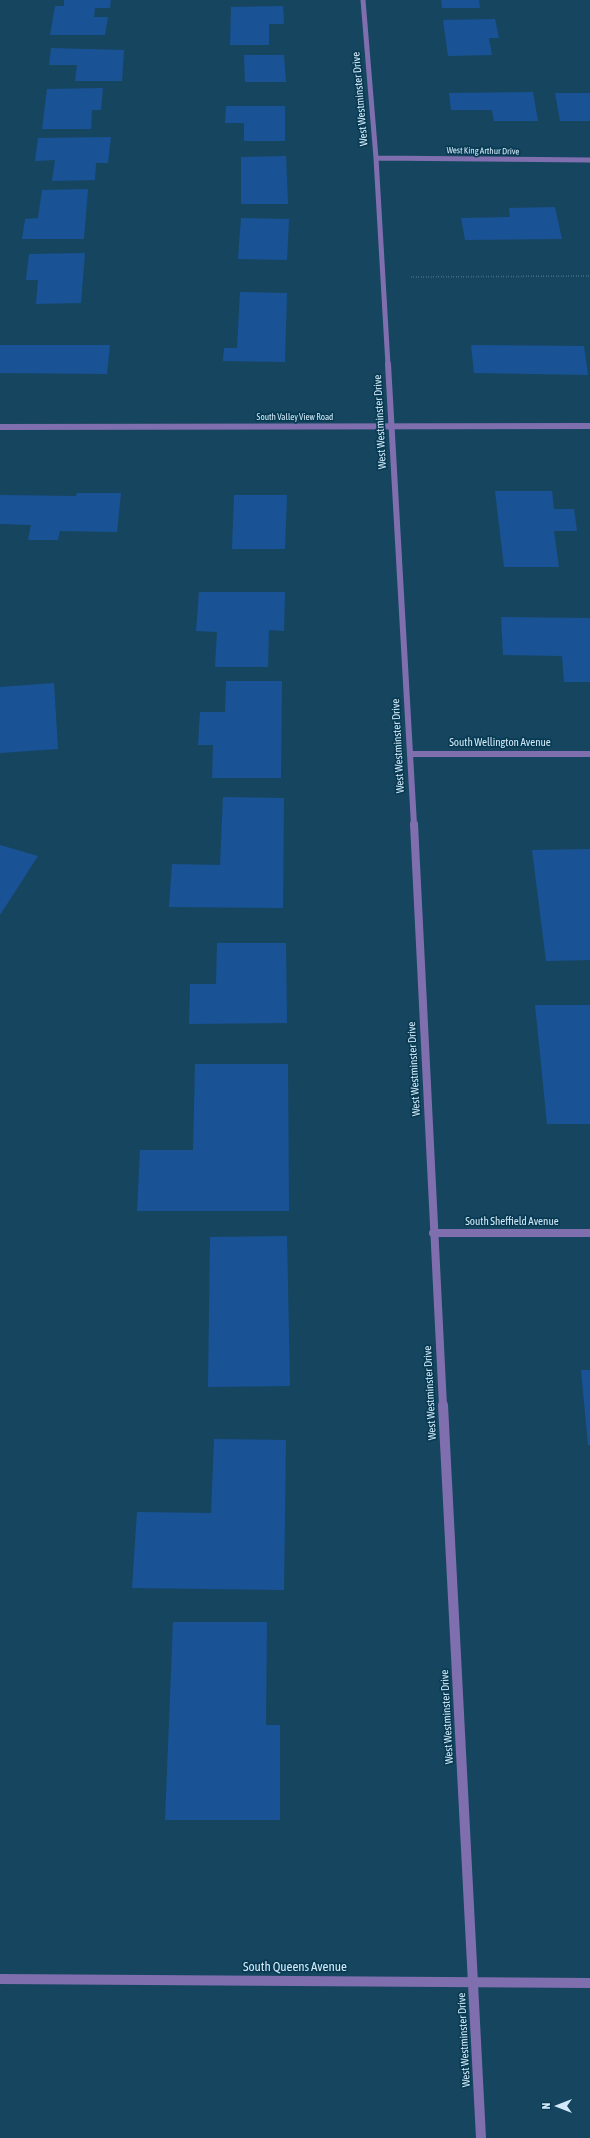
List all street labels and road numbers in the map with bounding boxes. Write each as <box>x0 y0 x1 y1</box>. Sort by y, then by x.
street label: West Westminster Drive <box>349 51 371 147</box>
street label: West King Arthur Drive <box>446 145 520 157</box>
street label: West Westminster Drive <box>371 374 389 470</box>
street label: South Valley View Road <box>257 412 333 422</box>
street label: West Westminster Drive <box>389 698 407 794</box>
street label: South Wellington Avenue <box>449 736 551 750</box>
street label: West Westminster Drive <box>405 1021 423 1117</box>
street label: South Sheffield Avenue <box>465 1215 559 1229</box>
street label: West Westminster Drive <box>421 1345 439 1441</box>
street label: West Westminster Drive <box>438 1669 456 1765</box>
street label: South Queens Avenue <box>243 1959 347 1975</box>
street label: West Westminster Drive <box>455 1992 473 2088</box>

